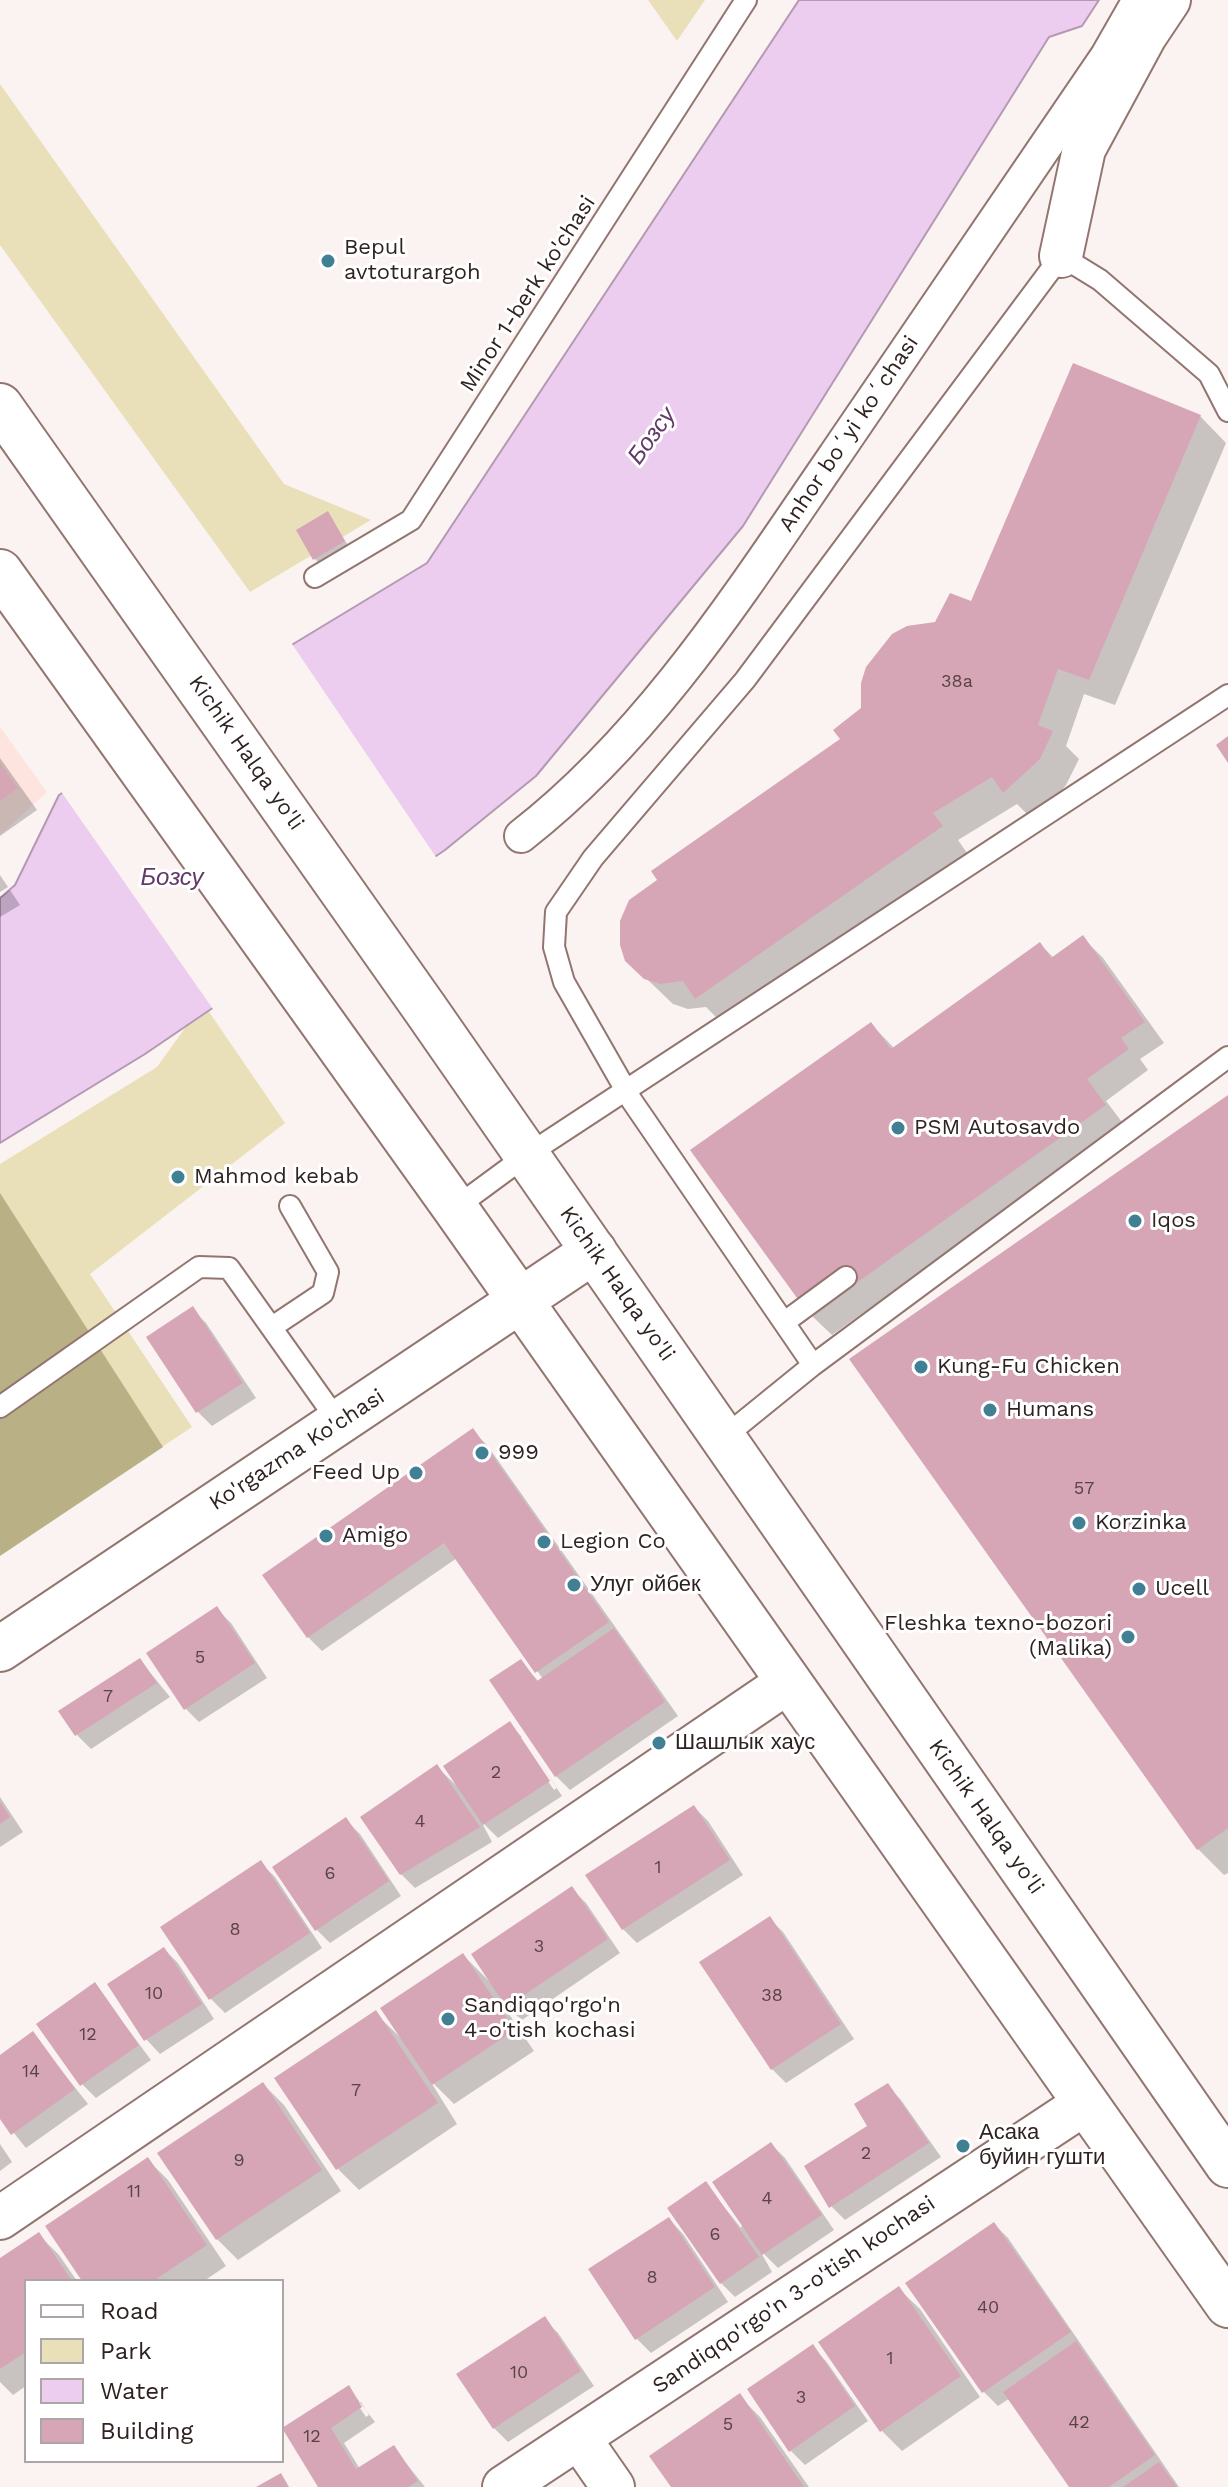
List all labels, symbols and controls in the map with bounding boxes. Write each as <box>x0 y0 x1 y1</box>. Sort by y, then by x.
street label: Minor 1-berk ko'chasi <box>455 191 601 397</box>
place label: Bepul avtoturargoh <box>344 235 481 286</box>
marker: Bepul avtoturargoh <box>319 252 337 270</box>
street label: Anhor boʻyi koʻchasi <box>774 331 924 537</box>
water label: Бозсу <box>622 402 682 470</box>
street label: Kichik Halqa yo'li <box>183 671 309 835</box>
house number: 38a <box>941 671 973 693</box>
water label: Бозсу <box>140 864 204 892</box>
place label: PSM Autosavdo <box>914 1115 1080 1141</box>
marker: PSM Autosavdo <box>889 1119 907 1137</box>
place label: Mahmod kebab <box>194 1164 359 1190</box>
marker: Mahmod kebab <box>169 1168 187 1186</box>
street label: Kichik Halqa yo'li <box>554 1202 680 1366</box>
place label: Iqos <box>1151 1208 1196 1234</box>
marker: Iqos <box>1126 1212 1144 1230</box>
place label: Kung-Fu Chicken <box>937 1354 1120 1380</box>
marker: Kung-Fu Chicken <box>912 1358 930 1376</box>
street label: Ko'rgazma Ko'chasi <box>204 1384 390 1516</box>
place label: Humans <box>1006 1397 1094 1423</box>
marker: Humans <box>981 1401 999 1419</box>
place label: 999 <box>498 1440 539 1466</box>
marker: 999 <box>473 1444 491 1462</box>
place label: Feed Up <box>312 1460 400 1486</box>
marker: Feed Up <box>407 1464 425 1482</box>
house number: 57 <box>1074 1478 1094 1500</box>
place label: Korzinka <box>1095 1510 1187 1536</box>
marker: Korzinka <box>1070 1514 1088 1532</box>
place label: Amigo <box>342 1523 408 1549</box>
marker: Amigo <box>317 1527 335 1545</box>
place label: Legion Co <box>560 1529 666 1555</box>
marker: Legion Co <box>535 1533 553 1551</box>
place label: Улуг ойбек <box>590 1572 701 1598</box>
marker: Улуг ойбек <box>565 1576 583 1594</box>
place label: Ucell <box>1155 1576 1209 1602</box>
marker: Ucell <box>1130 1580 1148 1598</box>
place label: Fleshka texno-bozori (Malika) <box>884 1611 1112 1662</box>
marker: Fleshka texno-bozori (Malika) <box>1119 1628 1137 1646</box>
house number: 5 <box>195 1647 205 1669</box>
house number: 7 <box>103 1686 113 1708</box>
place label: Шашлык хаус <box>675 1730 815 1756</box>
marker: Шашлык хаус <box>650 1734 668 1752</box>
street label: Kichik Halqa yo'li <box>923 1735 1049 1899</box>
house number: 2 <box>491 1762 501 1784</box>
house number: 4 <box>415 1811 425 1833</box>
house number: 1 <box>654 1857 662 1879</box>
house number: 6 <box>325 1863 335 1885</box>
house number: 8 <box>229 1919 241 1941</box>
house number: 3 <box>534 1936 544 1958</box>
house number: 10 <box>145 1983 163 2005</box>
house number: 38 <box>761 1985 783 2007</box>
place label: Sandiqqo'rgo'n 4-o'tish kochasi <box>464 1993 636 2044</box>
marker: Sandiqqo'rgo'n 4-o'tish kochasi <box>439 2010 457 2028</box>
house number: 12 <box>79 2024 97 2046</box>
house number: 14 <box>22 2061 40 2083</box>
house number: 7 <box>351 2080 361 2102</box>
place label: Асака буйин гушти <box>979 2120 1105 2172</box>
marker: Асака буйин гушти <box>954 2137 972 2155</box>
house number: 2 <box>861 2143 871 2165</box>
house number: 9 <box>233 2150 245 2172</box>
house number: 11 <box>127 2181 141 2203</box>
house number: 4 <box>762 2188 772 2210</box>
street label: Sandiqqo'rgo'n 3-o'tish kochasi <box>648 2190 940 2400</box>
house number: 6 <box>710 2224 720 2246</box>
house number: 8 <box>646 2267 658 2289</box>
legend <box>24 2279 284 2463</box>
text: Road <box>100 2297 159 2325</box>
house number: 40 <box>977 2297 999 2319</box>
text: Park <box>100 2337 152 2365</box>
house number: 1 <box>886 2348 894 2370</box>
house number: 10 <box>510 2362 528 2384</box>
text: Water <box>100 2377 169 2405</box>
house number: 3 <box>796 2387 806 2409</box>
house number: 42 <box>1068 2412 1090 2434</box>
house number: 5 <box>723 2414 733 2436</box>
text: Building <box>100 2417 193 2445</box>
house number: 12 <box>303 2426 321 2448</box>

